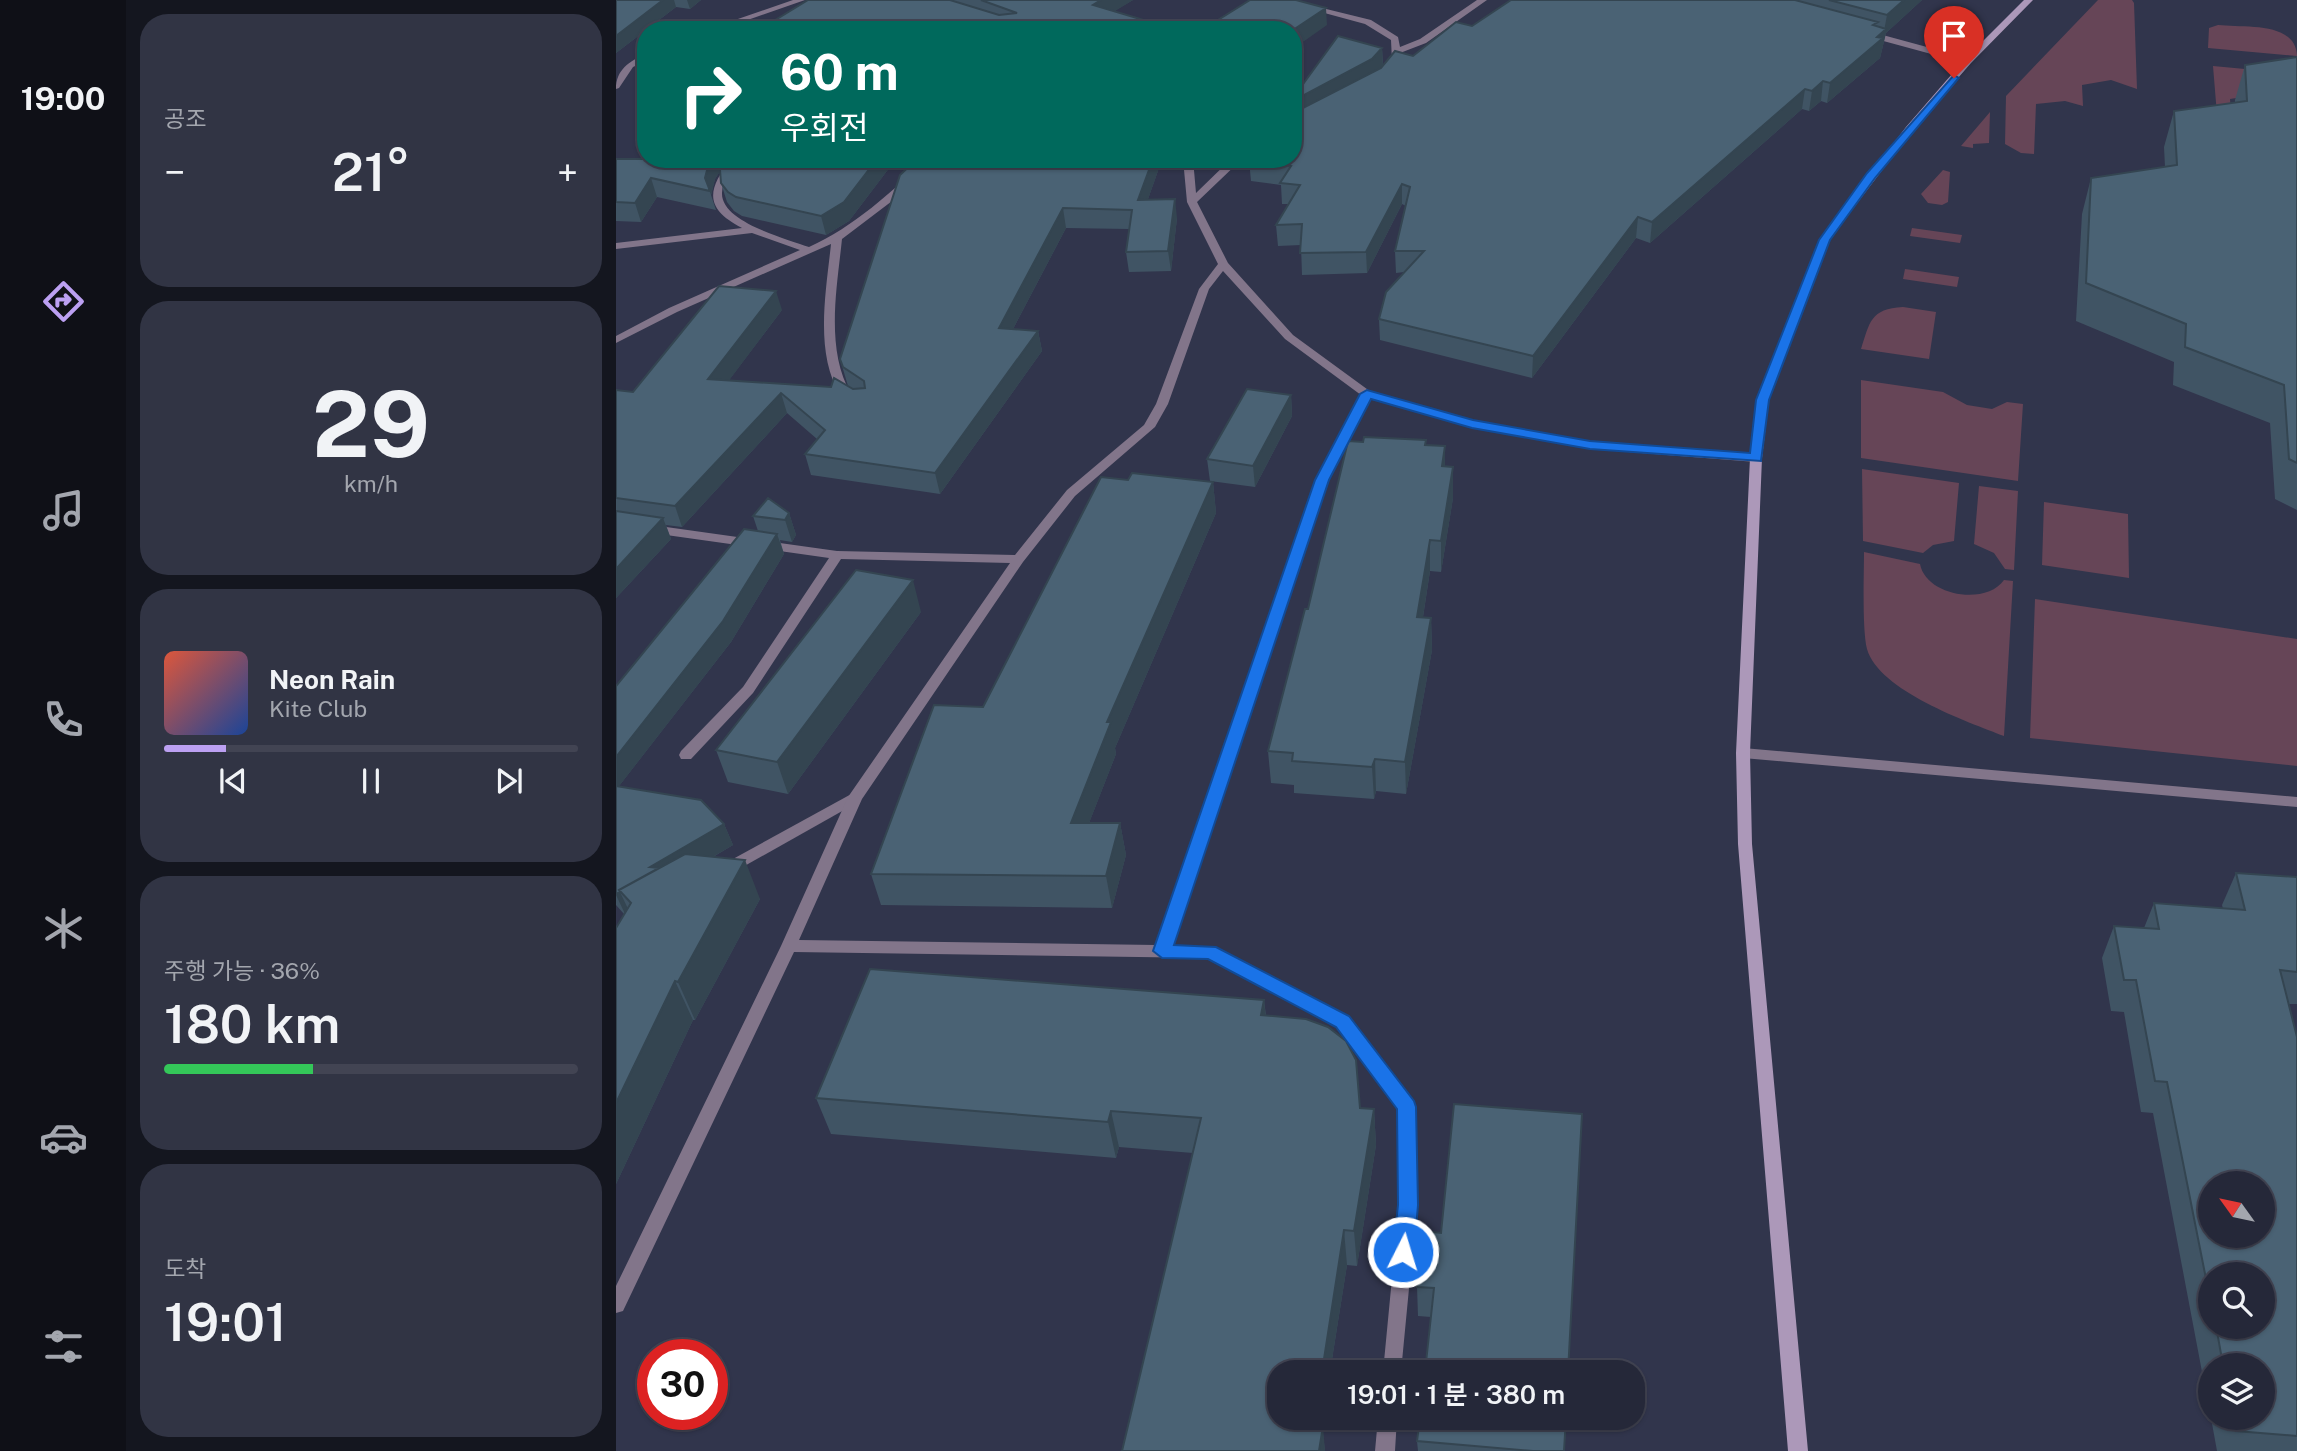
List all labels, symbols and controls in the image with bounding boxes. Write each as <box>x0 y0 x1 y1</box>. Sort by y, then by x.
pin <box>1924 6 1984 78</box>
icon: arrive <box>1935 17 1973 55</box>
text: 60 m <box>780 43 899 101</box>
icon: right <box>665 49 756 140</box>
text: 19:00 <box>21 80 105 117</box>
text: 공조 <box>164 105 206 132</box>
text: 우회전 <box>780 109 868 146</box>
text: 21° <box>332 142 410 203</box>
text: − <box>164 150 185 195</box>
text: + <box>557 150 578 195</box>
icon: directions <box>39 277 88 326</box>
text: 29 <box>312 371 430 477</box>
text: km/h <box>344 470 398 497</box>
icon: music <box>39 486 88 535</box>
text: Neon Rain <box>269 664 395 695</box>
icon: phone <box>39 695 88 744</box>
text: Kite Club <box>269 695 367 722</box>
icon: previous <box>214 762 252 800</box>
icon: pause <box>352 762 390 800</box>
icon: next <box>490 762 528 800</box>
icon: climate <box>39 904 88 953</box>
text: 주행 가능 · 36% <box>164 957 320 984</box>
text: 180 km <box>164 994 340 1055</box>
icon: car <box>39 1113 88 1162</box>
north arrow <box>2198 1171 2275 1248</box>
map controls <box>2198 1171 2275 1430</box>
position arrow <box>1366 1215 1440 1289</box>
text: 도착 <box>164 1255 206 1282</box>
button: search <box>2198 1262 2275 1339</box>
text: 19:01 <box>164 1292 287 1353</box>
icon: filters <box>39 1322 88 1371</box>
speed limit sign: 30 <box>637 1339 728 1430</box>
button: layers <box>2198 1353 2275 1430</box>
text: 19:01 · 1 분 · 380 m <box>1347 1379 1565 1410</box>

